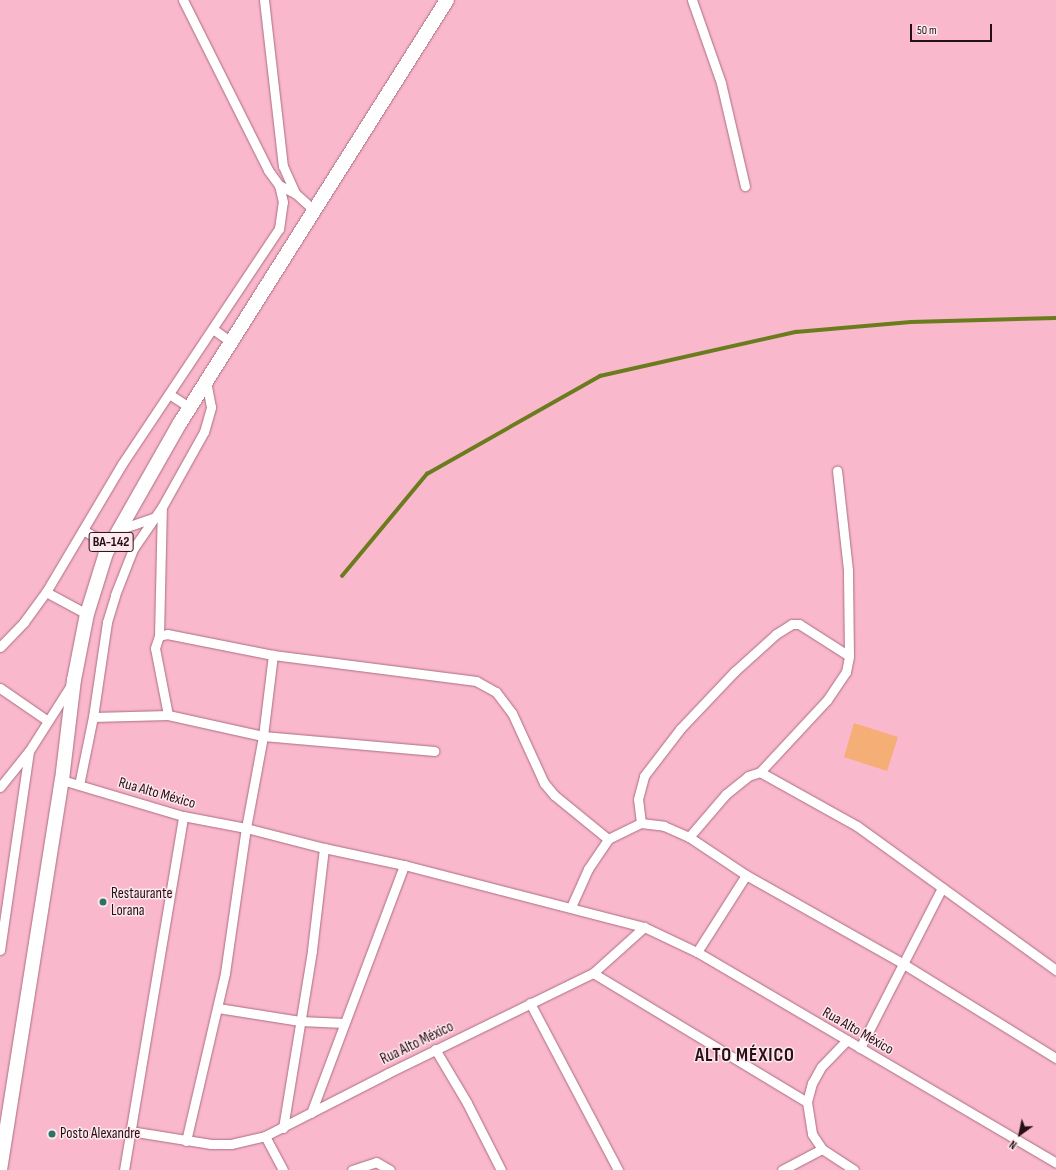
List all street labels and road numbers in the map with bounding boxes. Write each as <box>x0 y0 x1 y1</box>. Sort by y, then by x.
road number: BA-142 <box>88 530 134 554</box>
street label: Rua Alto México <box>116 773 198 813</box>
street label: Rua Alto México <box>819 1003 897 1059</box>
street label: Rua Alto México <box>377 1018 457 1068</box>

